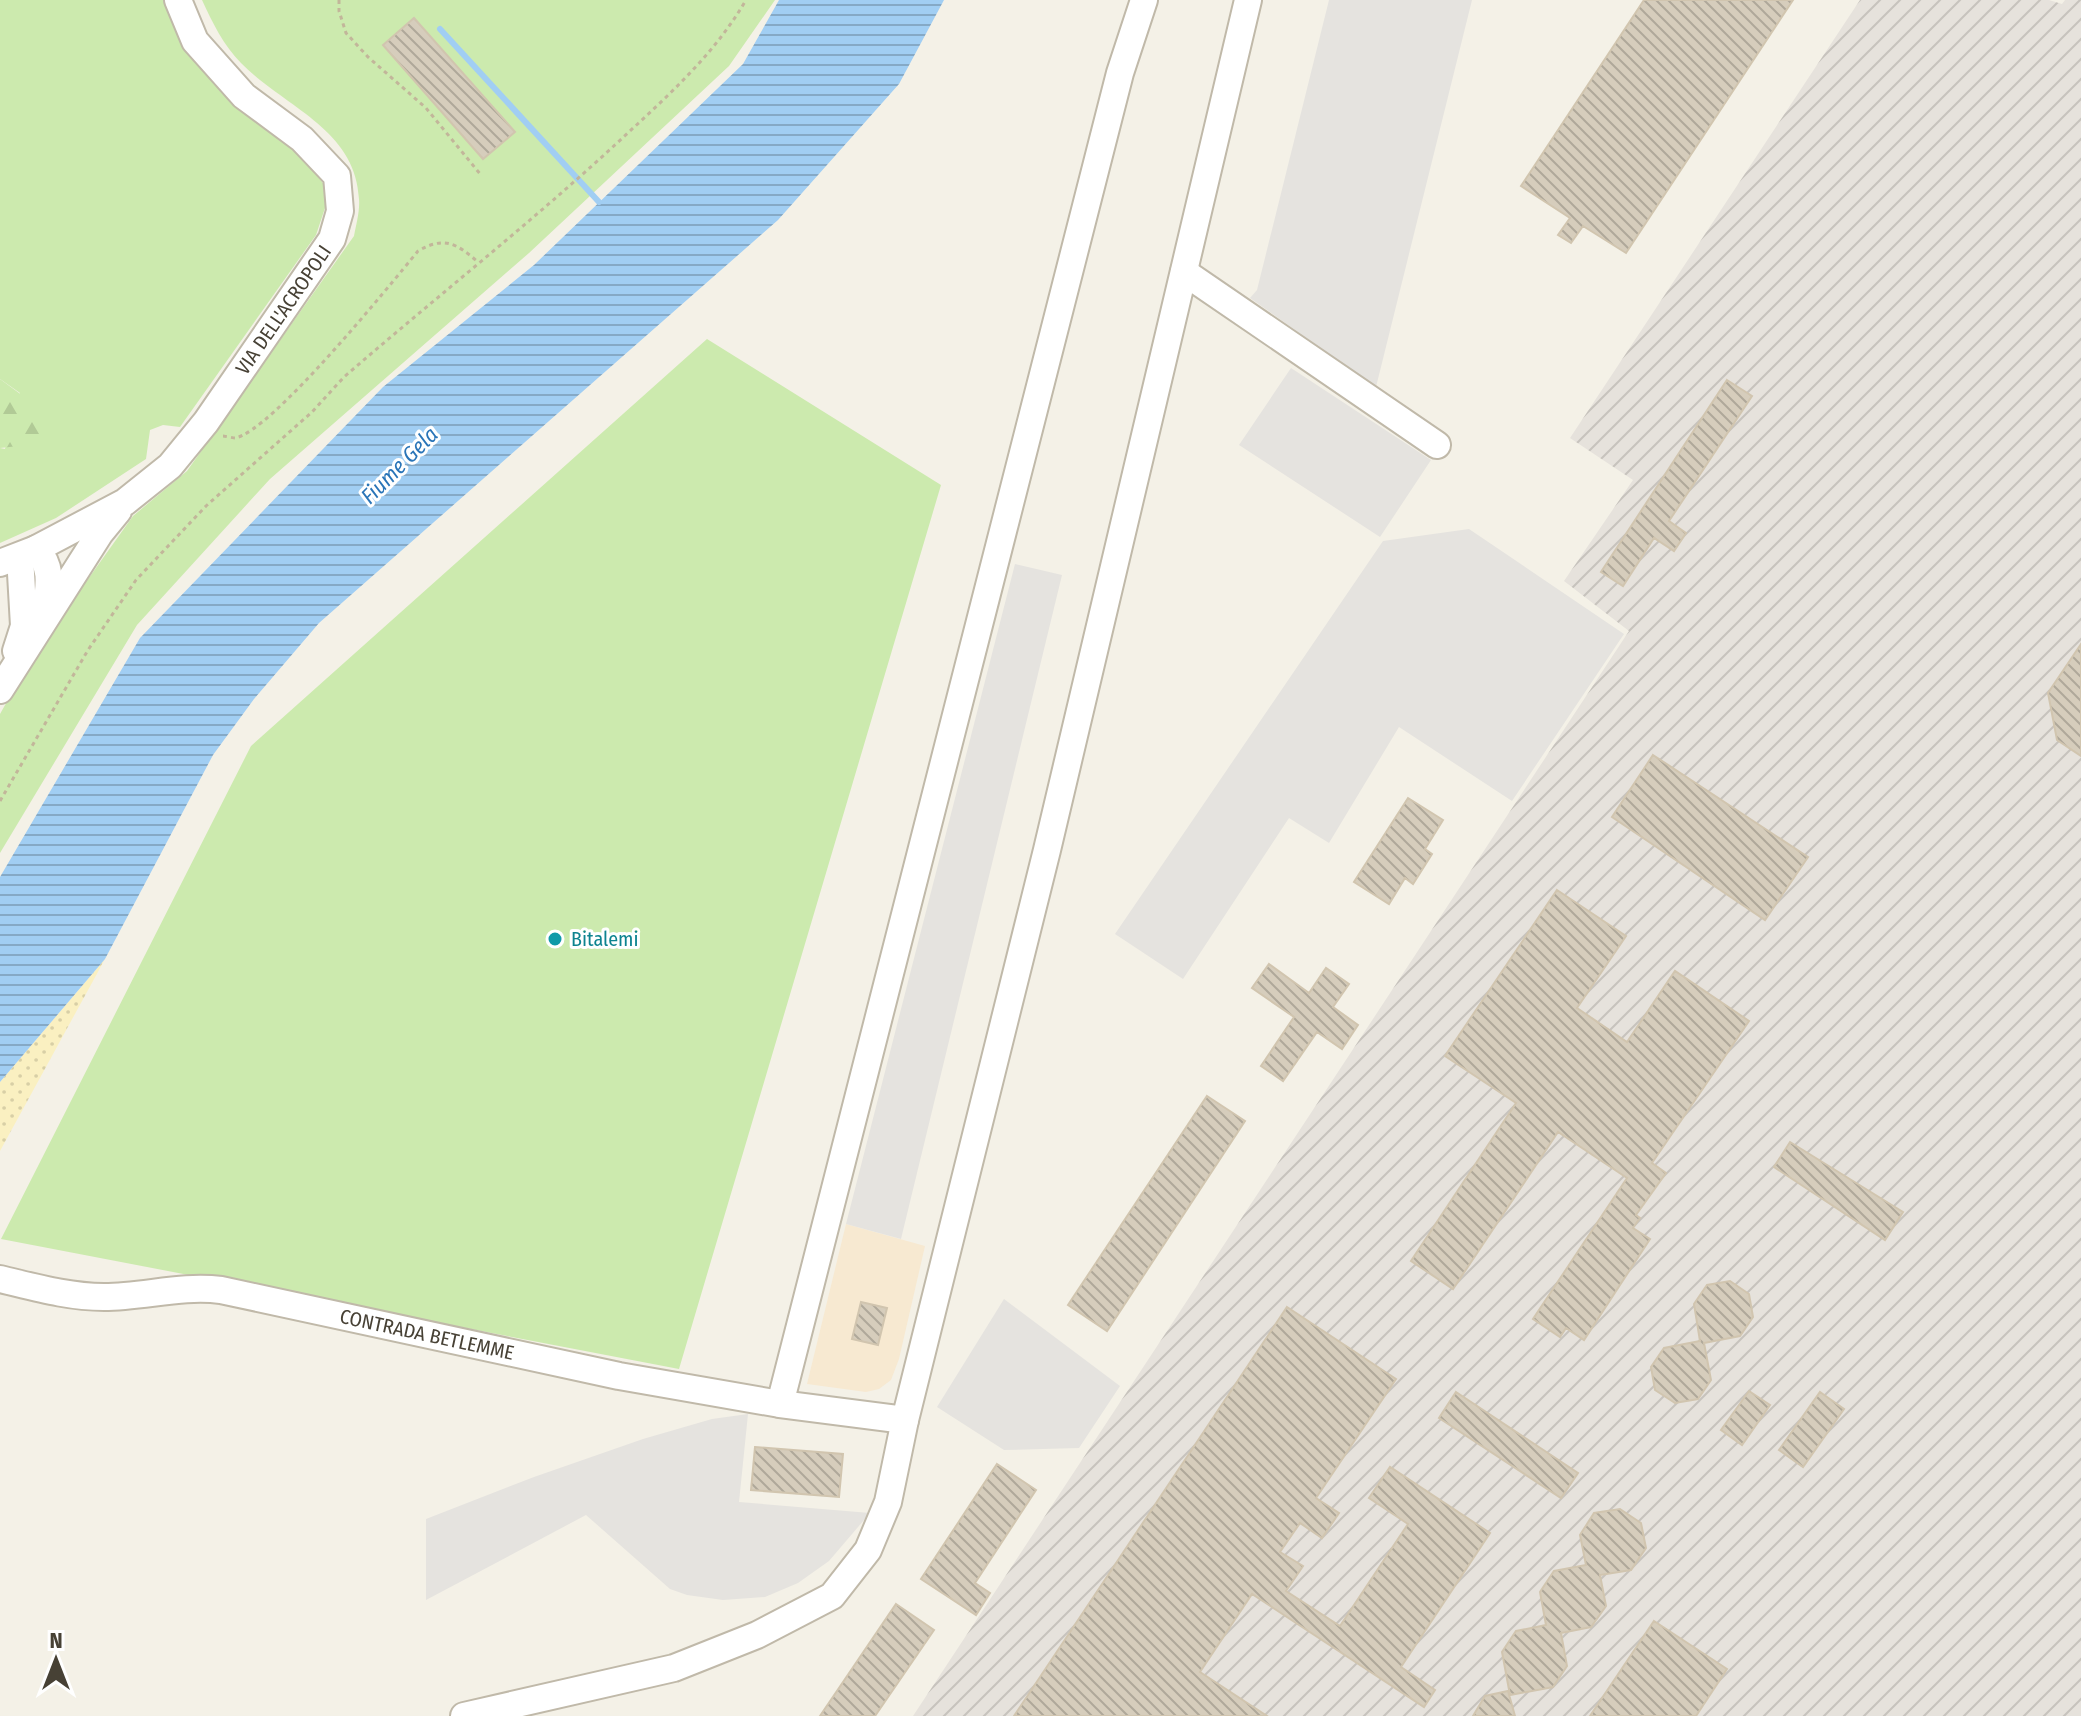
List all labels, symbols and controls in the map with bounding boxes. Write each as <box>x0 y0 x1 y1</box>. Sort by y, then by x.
street label: VIA DELL'ACROPOLI <box>230 240 336 379</box>
water label: Fiume Gela <box>355 421 444 510</box>
place label: Bitalemi <box>571 927 638 951</box>
marker: Bitalemi <box>546 930 564 948</box>
street label: CONTRADA BETLEMME <box>338 1304 516 1365</box>
north arrow <box>16 1620 96 1700</box>
text: N <box>49 1627 63 1654</box>

